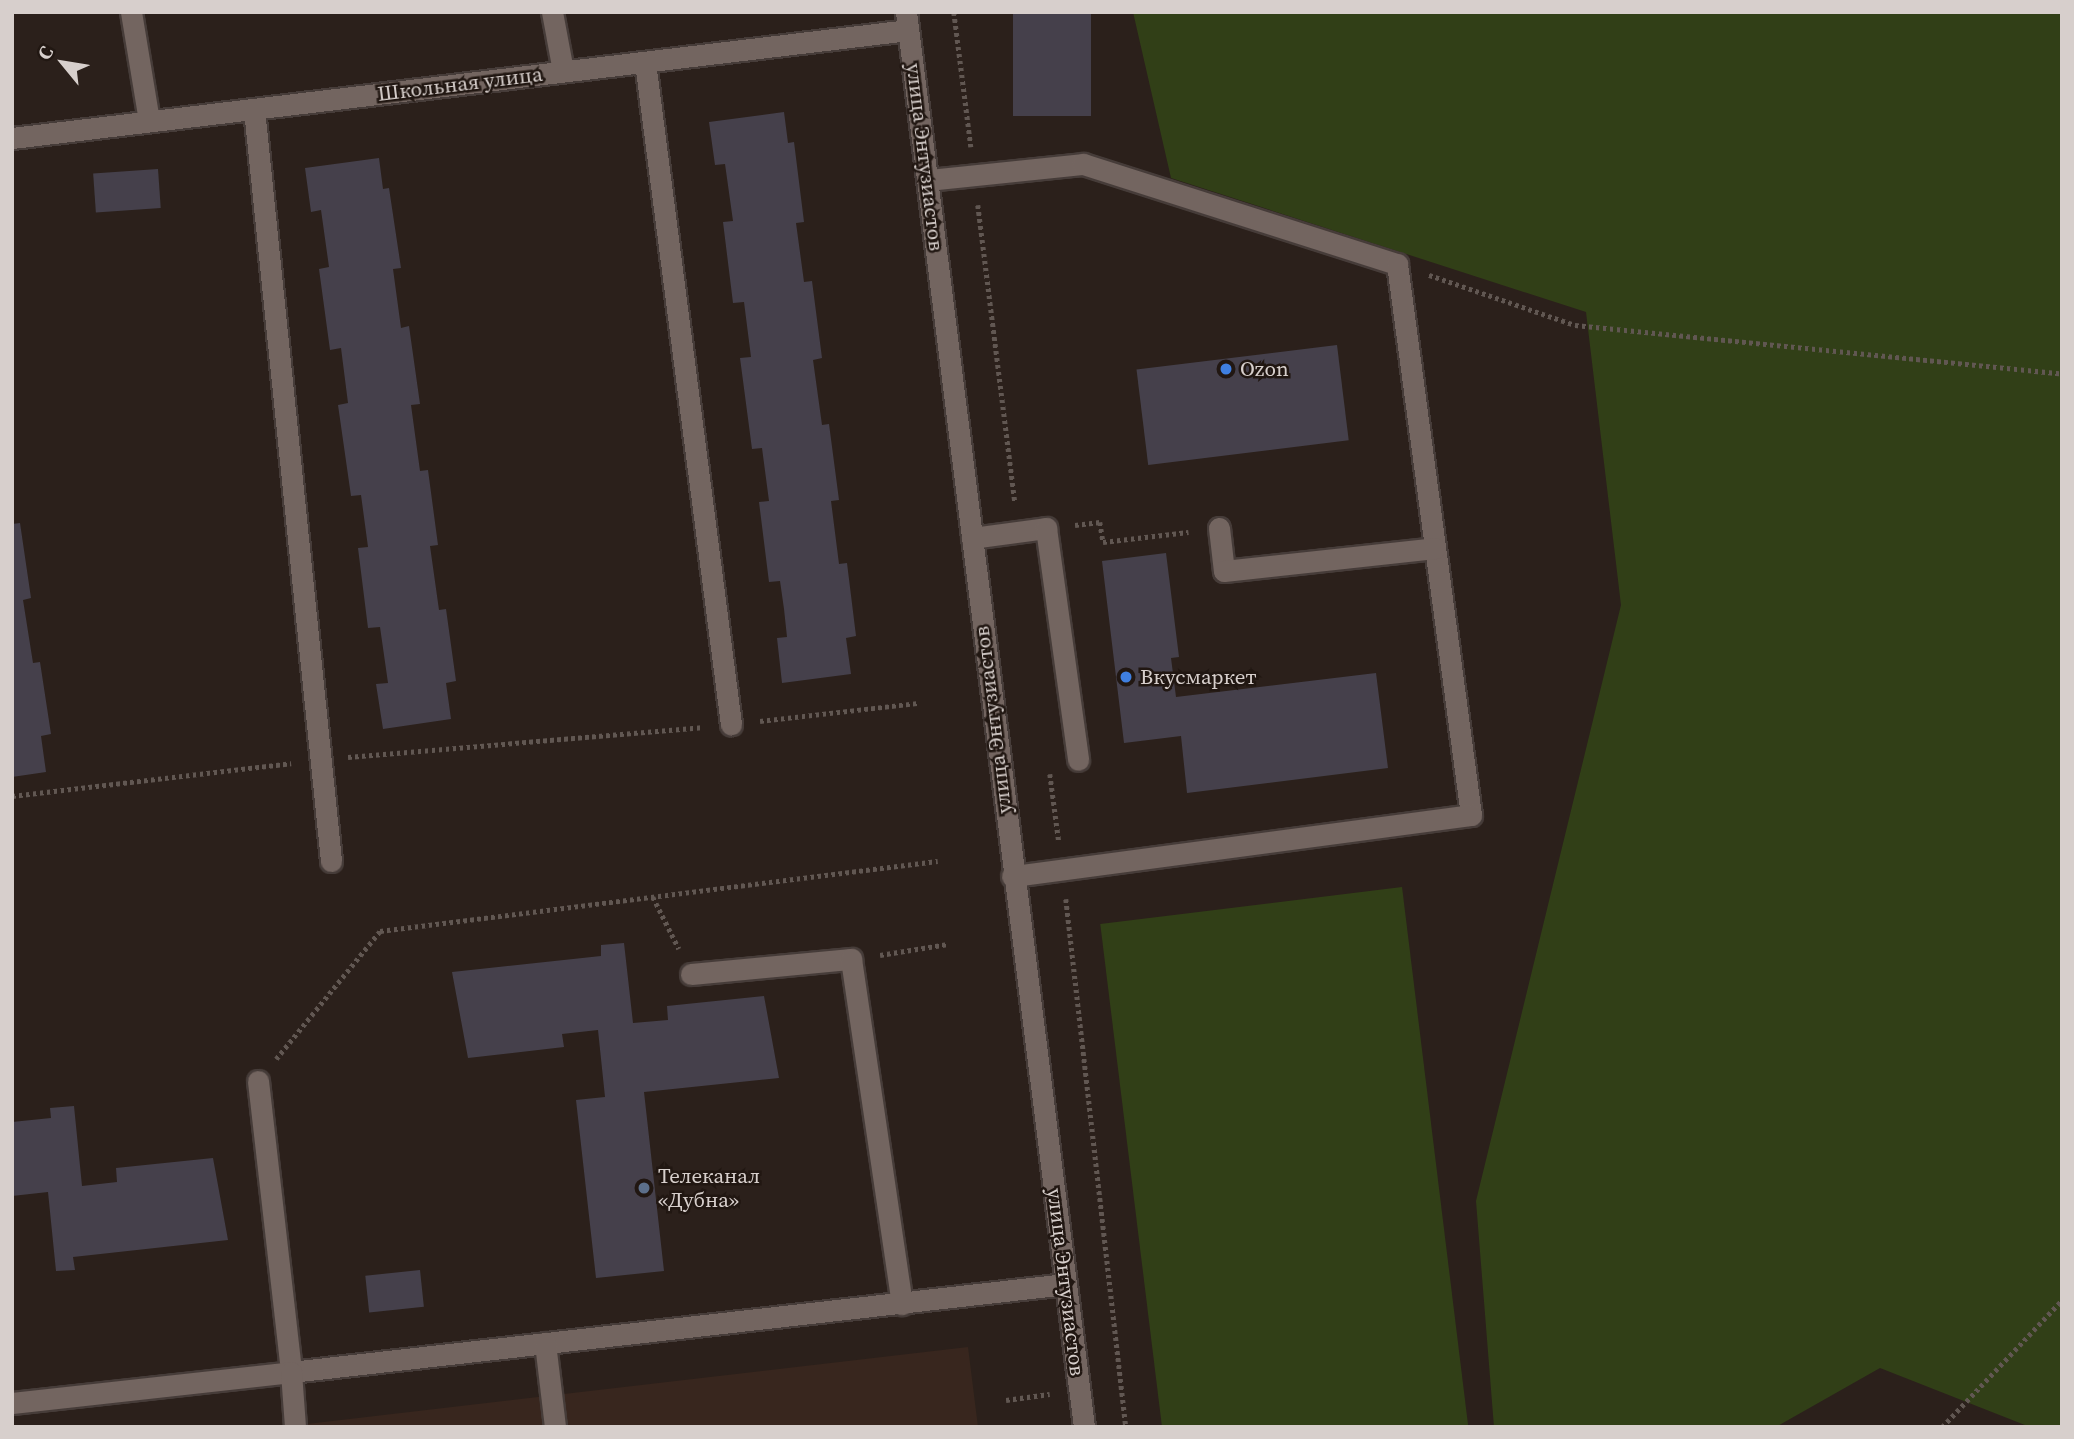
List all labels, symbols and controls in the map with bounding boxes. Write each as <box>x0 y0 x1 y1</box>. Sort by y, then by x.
north arrow <box>28 28 98 98</box>
text: С <box>31 41 59 64</box>
street label: Школьная улица <box>376 61 544 107</box>
street label: улица Энтузиастов <box>901 62 949 252</box>
place label: Ozon <box>1240 356 1289 382</box>
marker: Ozon <box>1218 361 1234 377</box>
street label: улица Энтузиастов <box>969 625 1017 815</box>
place label: Вкусмаркет <box>1140 664 1256 690</box>
marker: Вкусмаркет <box>1118 669 1134 685</box>
place label: Телеканал «Дубна» <box>658 1163 760 1213</box>
marker: Телеканал «Дубна» <box>636 1180 652 1196</box>
street label: улица Энтузиастов <box>1042 1187 1090 1377</box>

